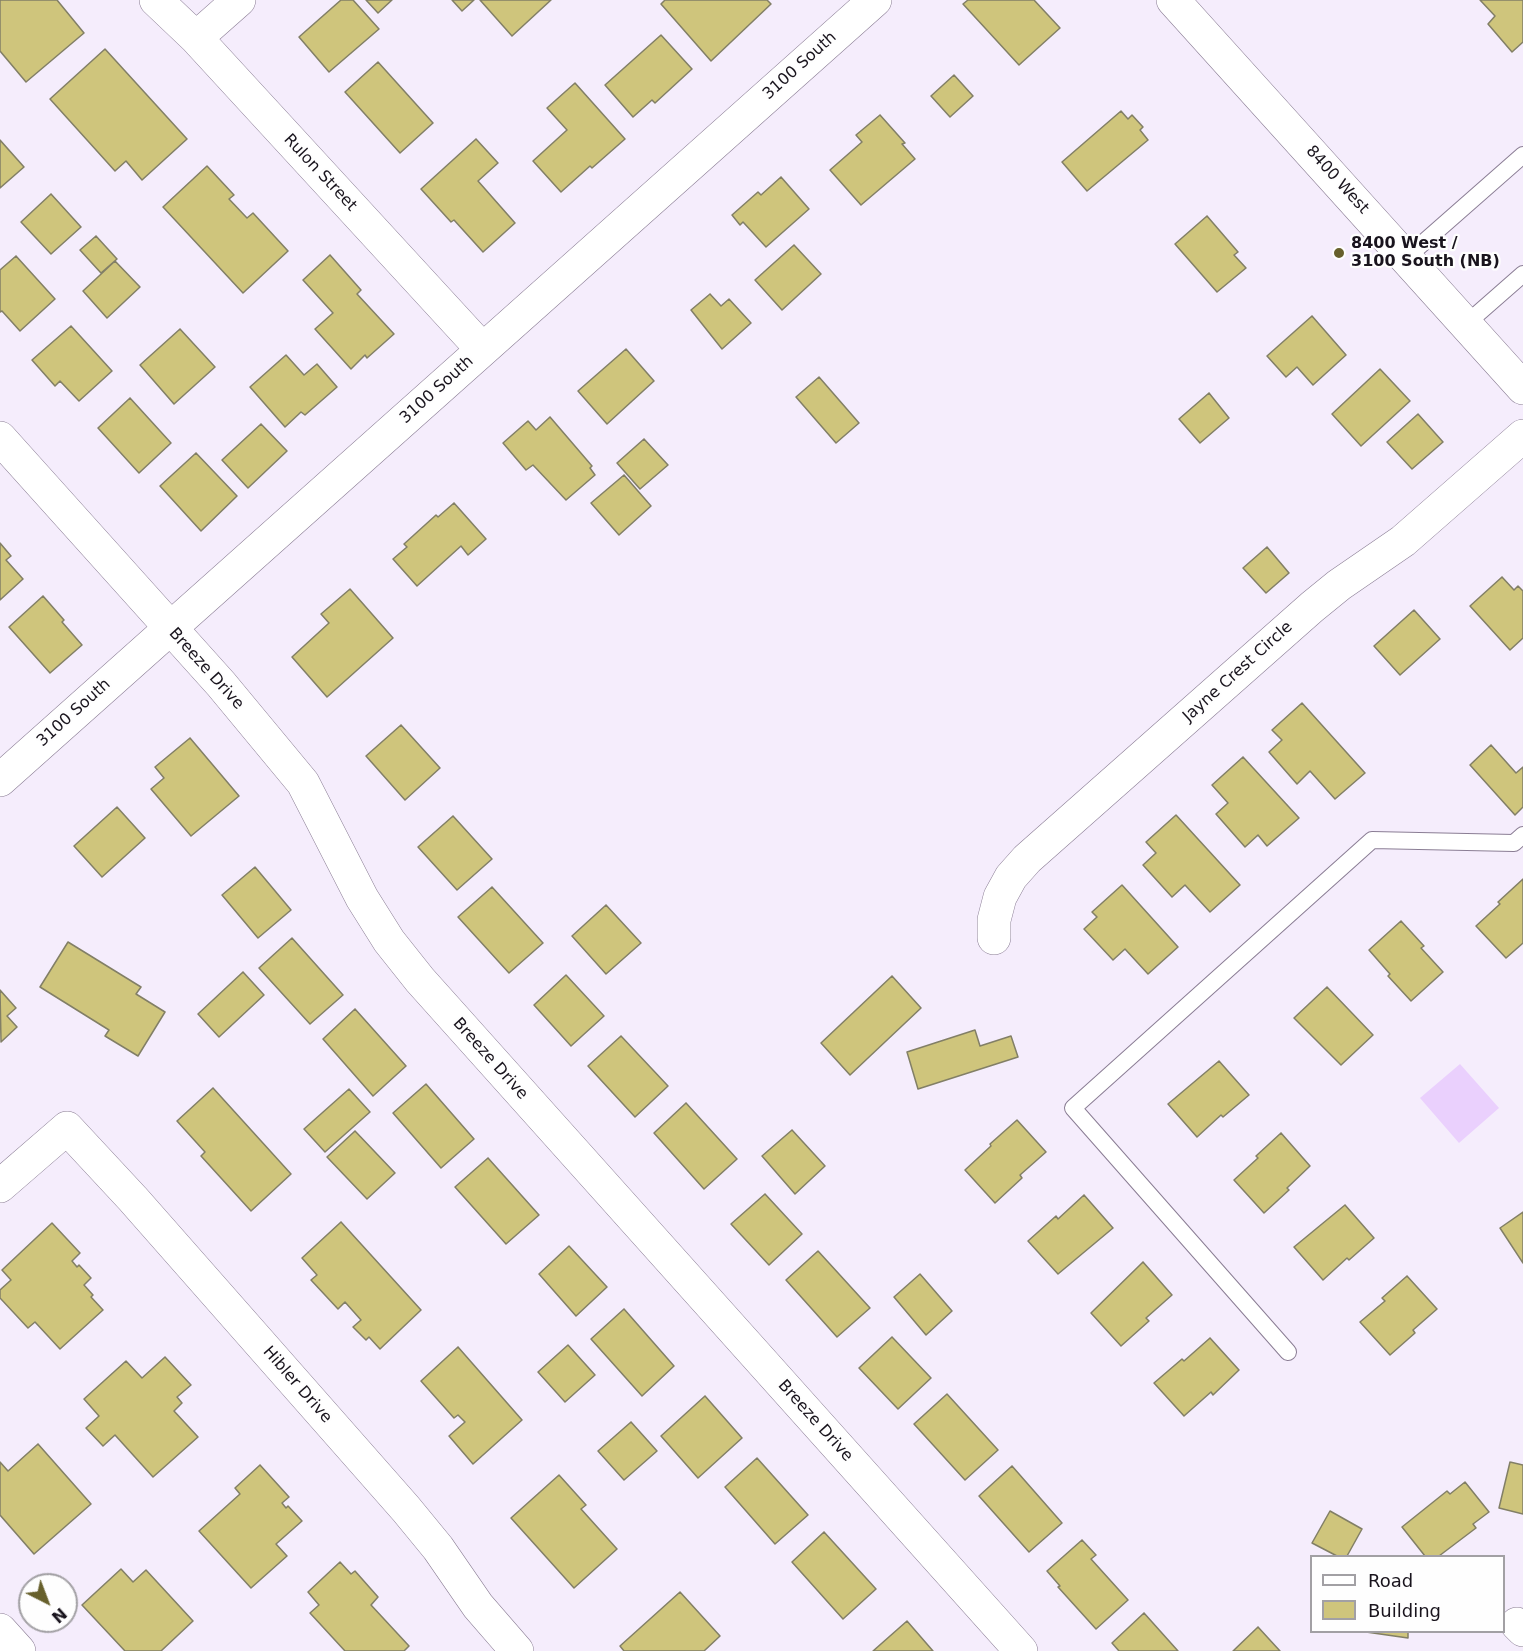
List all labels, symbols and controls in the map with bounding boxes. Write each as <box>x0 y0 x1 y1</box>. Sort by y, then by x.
street label: 3100 South <box>759 28 841 104</box>
street label: Rulon Street <box>279 130 361 216</box>
street label: 8400 West <box>1301 142 1373 218</box>
place label: 8400 West / 3100 South (NB) <box>1351 234 1500 272</box>
marker: 8400 West / 3100 South (NB) <box>1332 246 1346 260</box>
street label: 3100 South <box>396 352 478 428</box>
street label: Jayne Crest Circle <box>1179 618 1297 726</box>
street label: Breeze Drive <box>164 624 248 714</box>
street label: 3100 South <box>33 675 115 751</box>
street label: Breeze Drive <box>448 1014 532 1104</box>
street label: Hibler Drive <box>259 1343 335 1427</box>
street label: Breeze Drive <box>773 1376 857 1466</box>
legend <box>1310 1555 1505 1633</box>
text: Road <box>1368 1570 1413 1591</box>
north arrow <box>18 1573 78 1633</box>
text: Building <box>1368 1600 1441 1621</box>
text: N <box>48 1604 70 1627</box>

